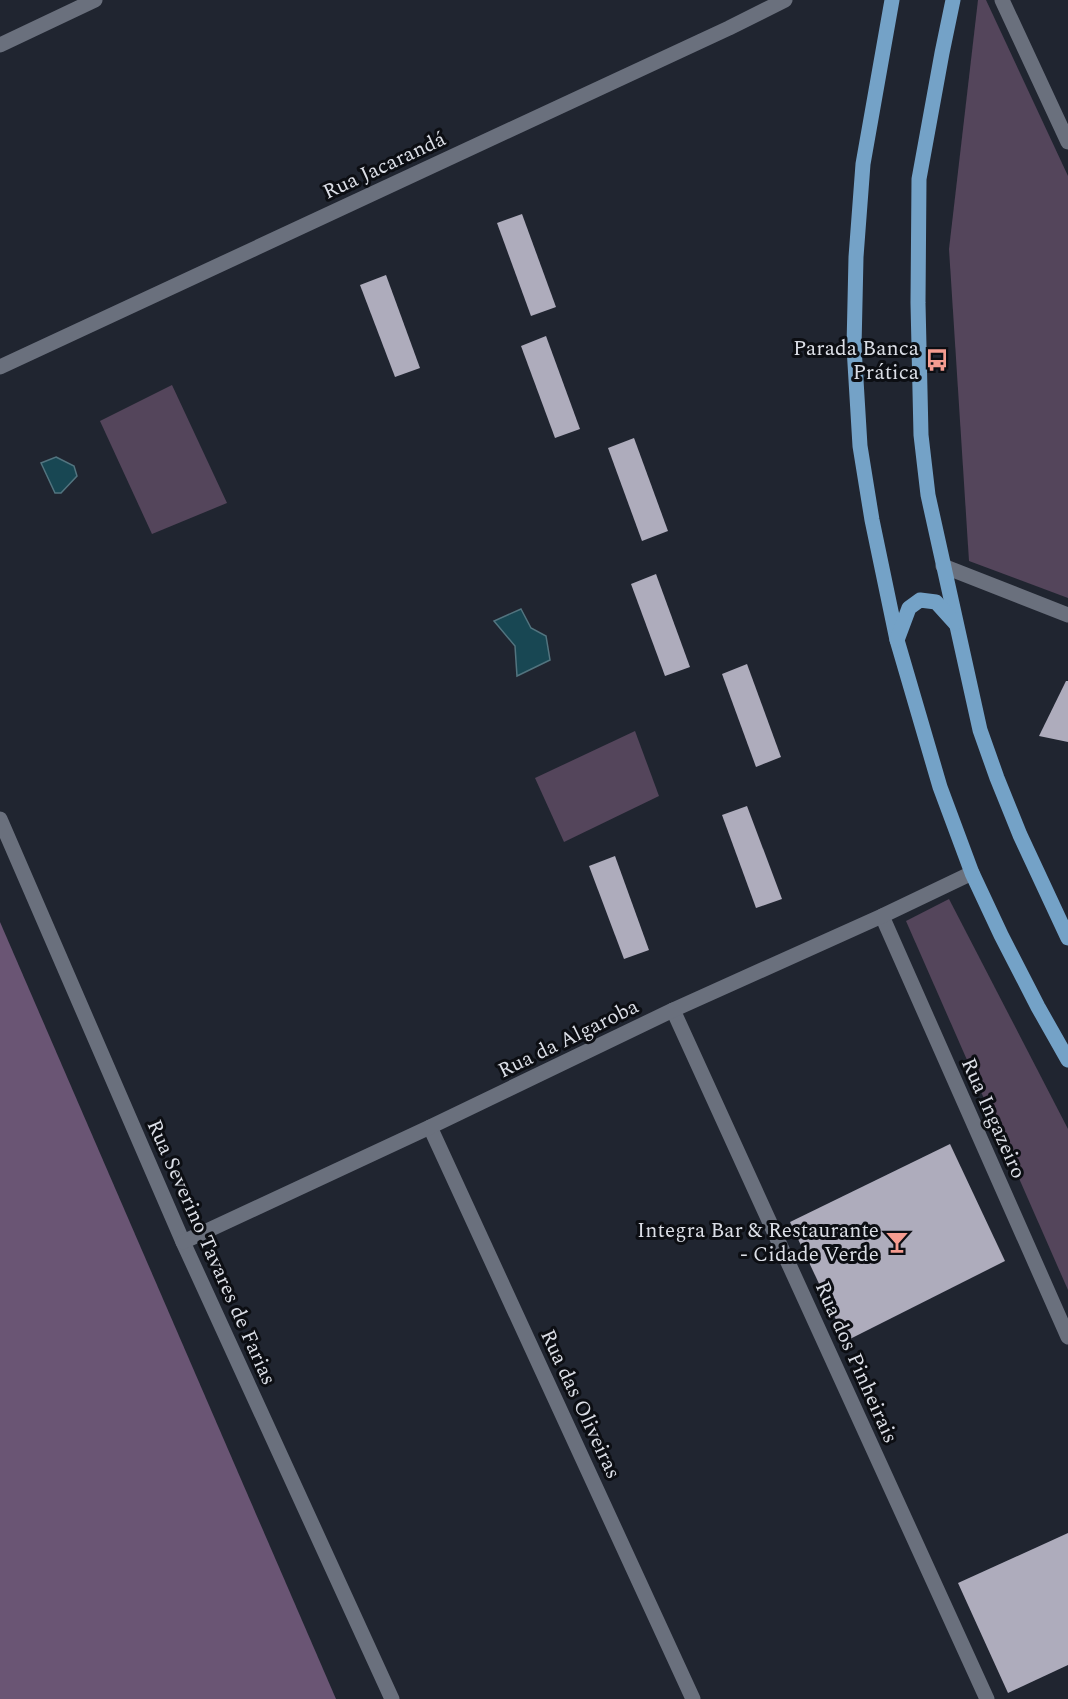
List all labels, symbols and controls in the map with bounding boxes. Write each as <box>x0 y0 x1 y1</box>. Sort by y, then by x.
street label: Rua Jacarandá <box>318 123 452 208</box>
place label: Parada Banca Prática <box>793 333 920 389</box>
bus stop icon: Parada Banca Prática <box>924 347 950 373</box>
street label: Rua da Algaroba <box>492 991 645 1087</box>
street label: Rua Ingazeiro <box>952 1053 1034 1184</box>
street label: Rua Severino Tavares de Farias <box>138 1114 284 1390</box>
place label: Integra Bar & Restaurante - Cidade Verde <box>637 1215 879 1271</box>
bar icon: Integra Bar & Restaurante - Cidade Verde <box>884 1229 910 1255</box>
street label: Rua dos Pinheirais <box>806 1276 906 1448</box>
street label: Rua das Oliveiras <box>531 1324 629 1485</box>

